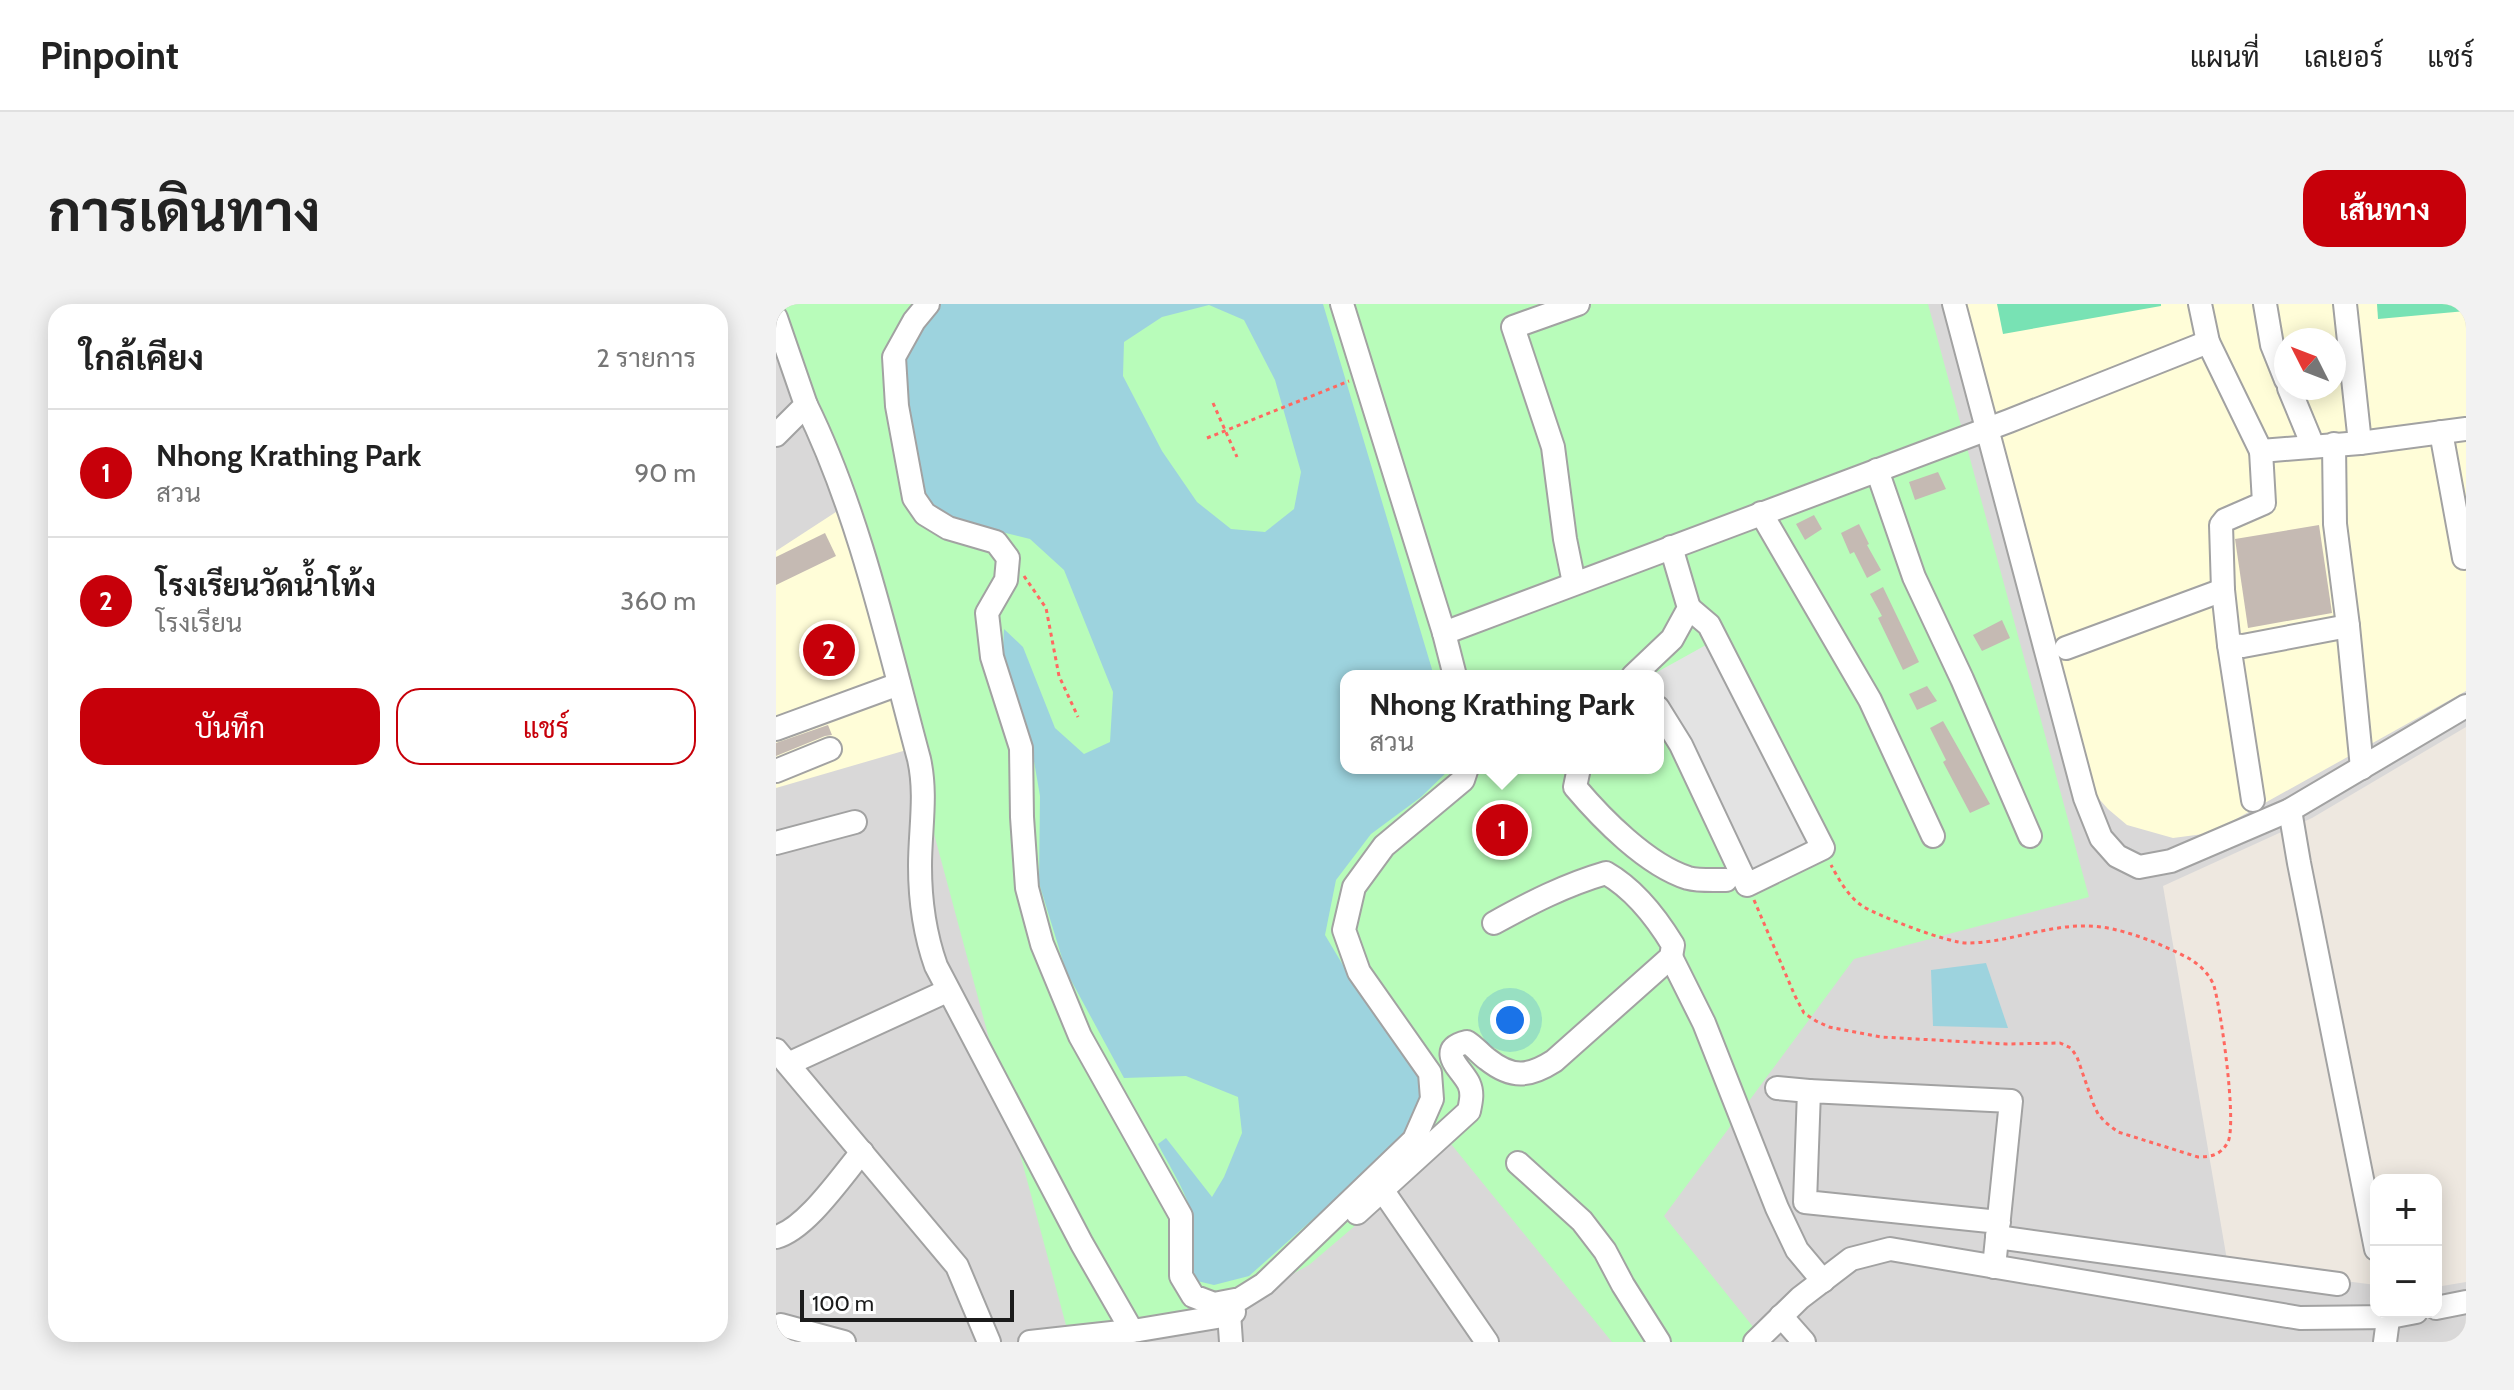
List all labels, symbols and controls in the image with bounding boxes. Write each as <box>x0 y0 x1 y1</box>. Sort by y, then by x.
text: Pinpoint <box>40 32 179 79</box>
text: แผนที่ <box>2190 40 2260 74</box>
text: เลเยอร์ <box>2304 40 2383 74</box>
text: แชร์ <box>2427 40 2474 74</box>
button: เส้นทาง <box>2303 170 2466 247</box>
text: การเดินทาง <box>48 177 320 245</box>
north arrow <box>2274 328 2346 400</box>
text: ใกล้เคียง <box>80 337 204 379</box>
text: 2 รายการ <box>596 342 696 374</box>
text: Nhong Krathing Park <box>156 437 421 474</box>
text: 1 <box>101 457 111 489</box>
text: 90 m <box>634 457 696 489</box>
text: สวน <box>156 477 201 509</box>
text: โรงเรียนวัดน้ำโท้ง <box>156 567 376 604</box>
text: 2 <box>99 585 113 617</box>
text: 360 m <box>620 585 696 617</box>
text: โรงเรียน <box>156 607 242 639</box>
pin: 2 <box>803 620 855 680</box>
popup <box>1340 670 1664 774</box>
text: Nhong Krathing Park <box>1369 686 1635 723</box>
button: บันทึก <box>80 688 380 765</box>
button: แชร์ <box>396 688 696 765</box>
text: สวน <box>1369 726 1414 758</box>
pin: 1 <box>1476 800 1528 860</box>
your location <box>1490 1000 1530 1040</box>
map controls <box>2370 1174 2442 1318</box>
button: + <box>2370 1174 2442 1246</box>
button: − <box>2370 1246 2442 1318</box>
scale bar <box>800 1286 1014 1322</box>
text: 100 m <box>812 1290 874 1317</box>

